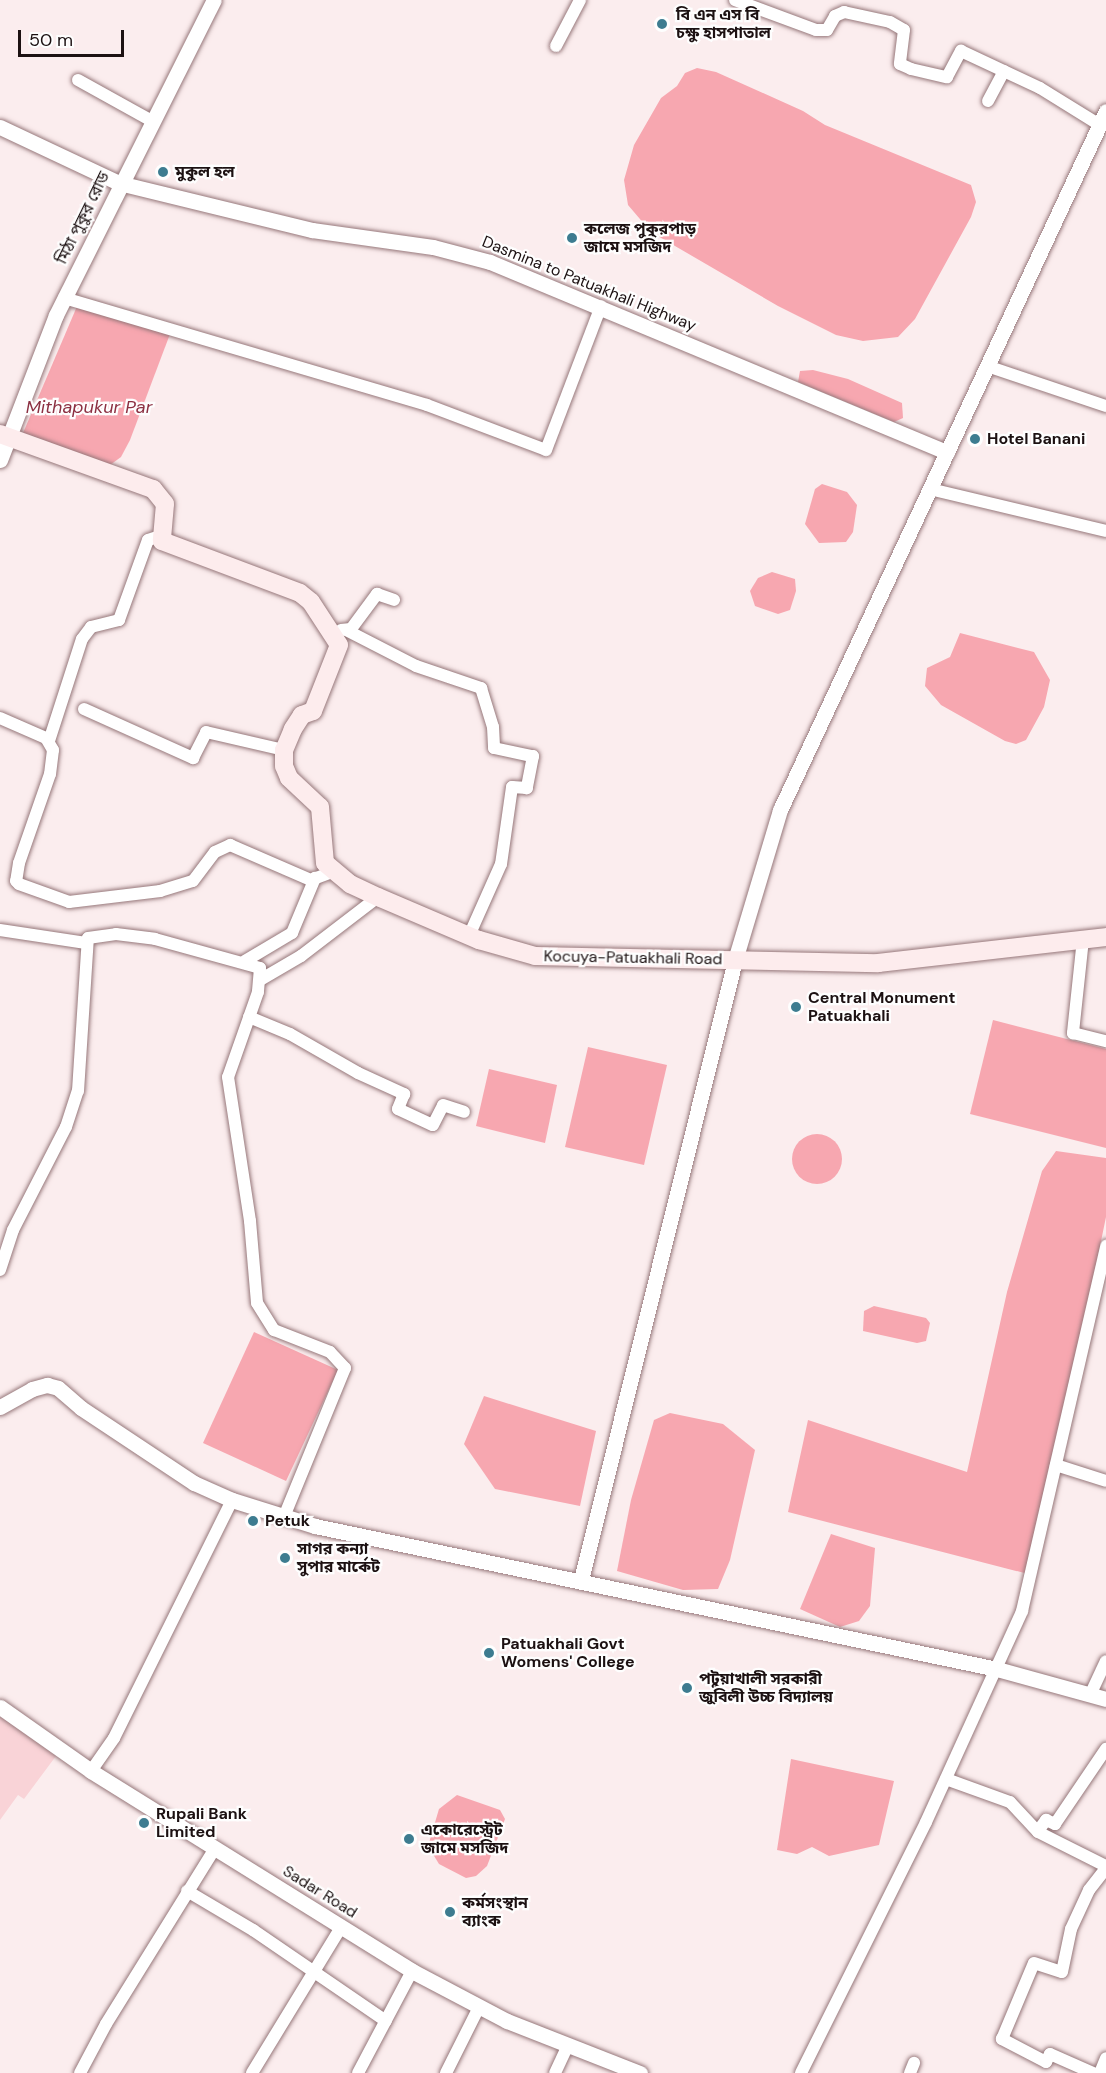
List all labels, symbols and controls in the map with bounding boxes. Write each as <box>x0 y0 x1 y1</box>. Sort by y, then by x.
place label: বি এন এস বি চক্ষু হাসপাতাল <box>676 5 771 43</box>
marker: বি এন এস বি চক্ষু হাসপাতাল <box>653 15 671 33</box>
scale bar <box>21 18 128 56</box>
text: 50 m <box>29 28 73 52</box>
place label: মুকুল হল <box>175 162 235 182</box>
marker: মুকুল হল <box>156 165 170 179</box>
street label: মিঠা পুকুর রোড <box>52 169 114 267</box>
place label: কলেজ পুকুরপাড় জামে মসজিদ <box>584 219 696 257</box>
marker: কলেজ পুকুরপাড় জামে মসজিদ <box>565 231 579 245</box>
street label: Dasmina to Patuakhali Highway <box>479 232 699 336</box>
water label: Mithapukur Par <box>26 396 152 418</box>
place label: Hotel Banani <box>987 429 1085 449</box>
marker: Hotel Banani <box>968 432 982 446</box>
street label: Kocuya-Patuakhali Road <box>543 947 723 969</box>
place label: Central Monument Patuakhali <box>808 988 955 1026</box>
marker: Central Monument Patuakhali <box>789 1000 803 1014</box>
place label: Petuk <box>265 1511 310 1531</box>
marker: Petuk <box>246 1514 260 1528</box>
place label: সাগর কন্যা সুপার মার্কেট <box>297 1539 380 1577</box>
marker: সাগর কন্যা সুপার মার্কেট <box>278 1551 292 1565</box>
place label: Patuakhali Govt Womens' College <box>501 1634 635 1672</box>
marker: Patuakhali Govt Womens' College <box>482 1646 496 1660</box>
place label: পটুয়াখালী সরকারী জুবিলী উচ্চ বিদ্যালয় <box>699 1669 833 1707</box>
marker: পটুয়াখালী সরকারী জুবিলী উচ্চ বিদ্যালয় <box>680 1681 694 1695</box>
place label: Rupali Bank Limited <box>156 1804 247 1842</box>
marker: Rupali Bank Limited <box>137 1816 151 1830</box>
place label: একোরেস্ট্রেট জামে মসজিদ <box>421 1820 508 1858</box>
marker: একোরেস্ট্রেট জামে মসজিদ <box>402 1832 416 1846</box>
street label: Sadar Road <box>279 1862 361 1922</box>
place label: কর্মসংস্থান ব্যাংক <box>462 1893 528 1931</box>
marker: কর্মসংস্থান ব্যাংক <box>443 1905 457 1919</box>

